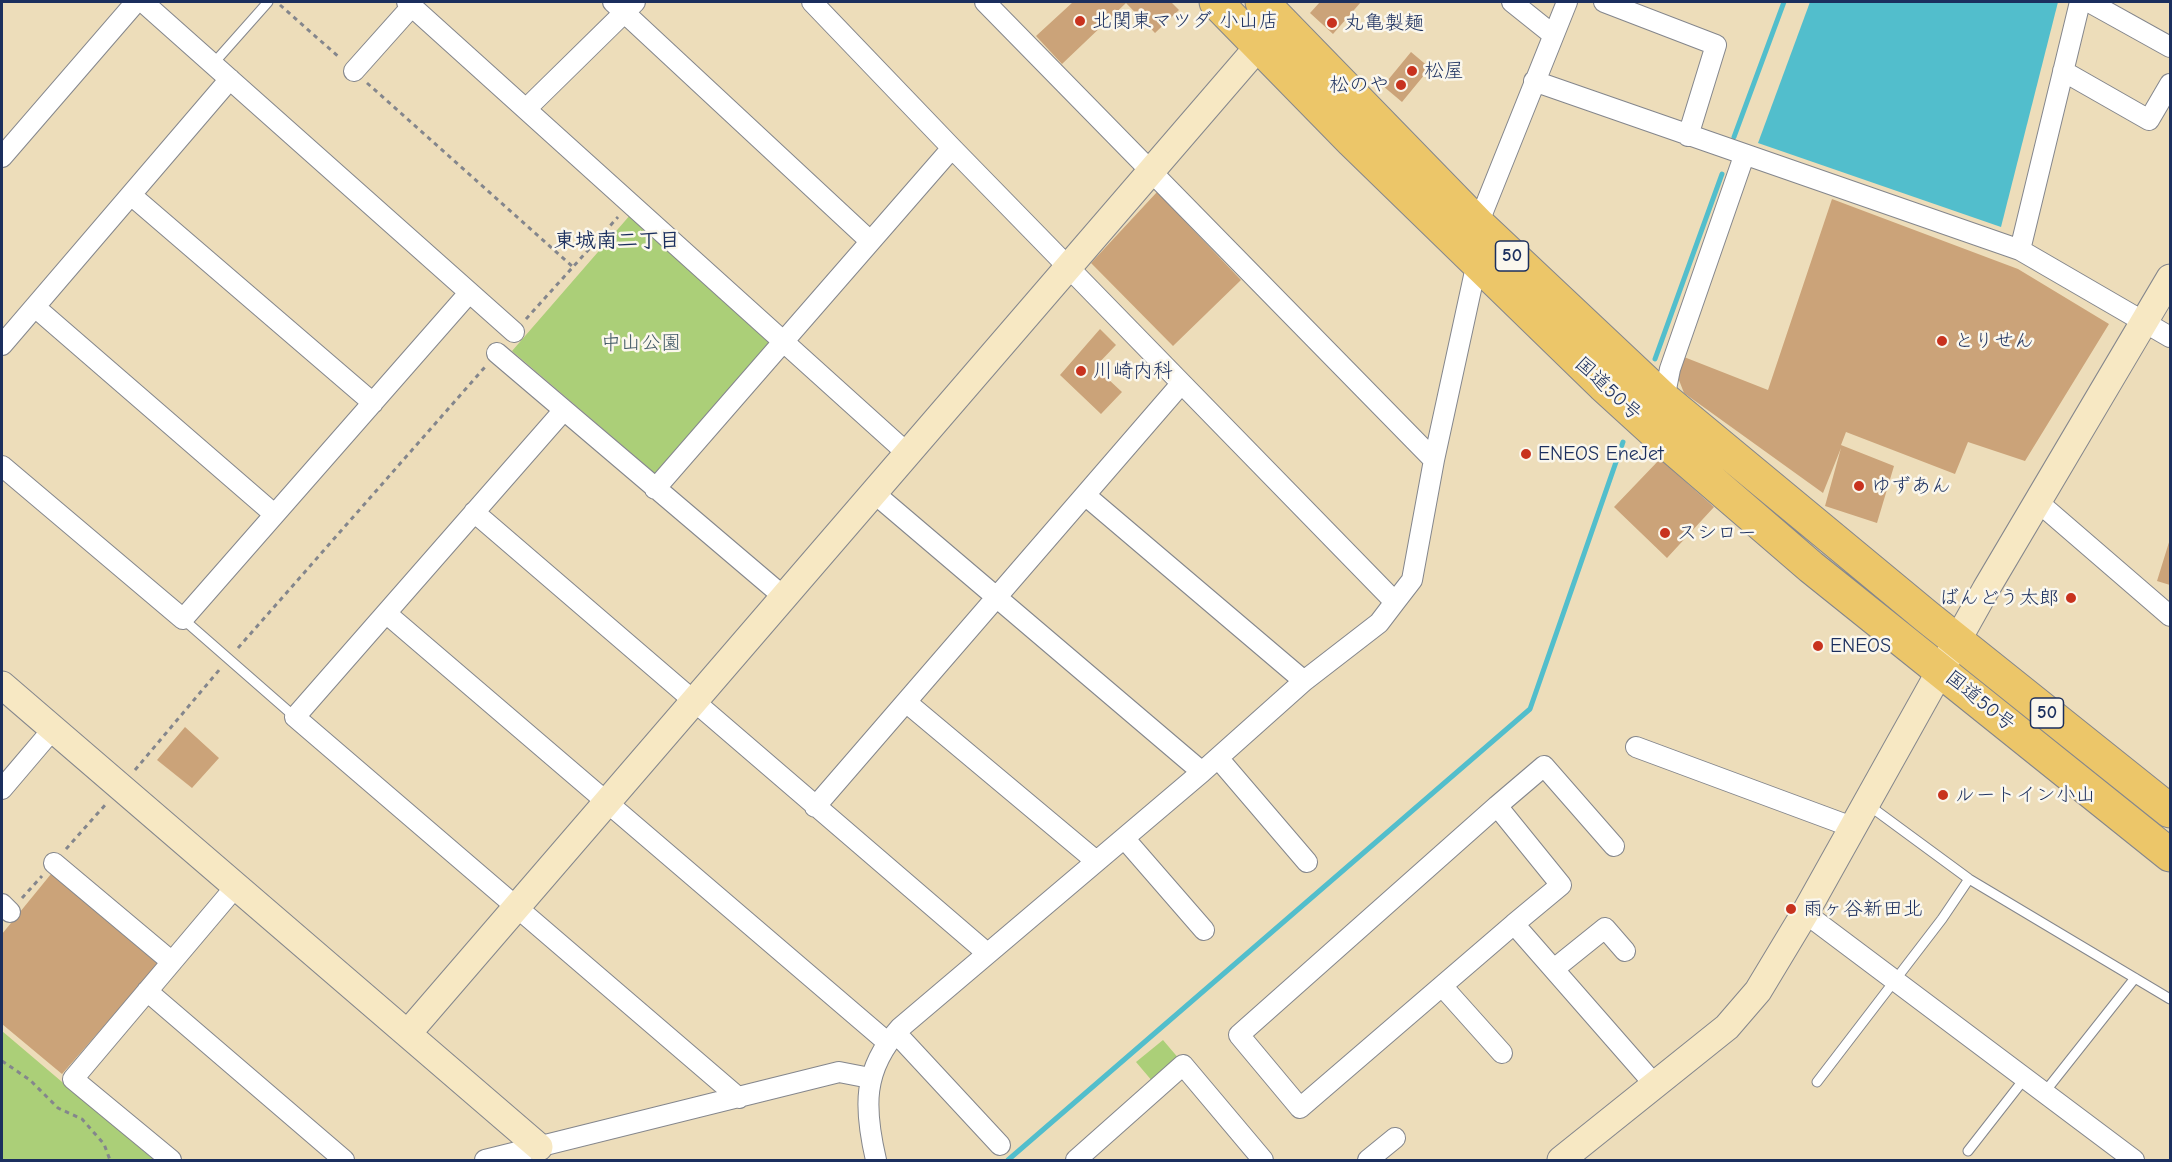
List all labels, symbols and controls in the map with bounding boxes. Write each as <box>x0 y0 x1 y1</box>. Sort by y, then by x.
place label: 北関東マツダ 小山店 <box>1092 9 1279 33</box>
place label: 丸亀製麺 <box>1344 11 1424 35</box>
marker: 北関東マツダ 小山店 <box>1073 14 1087 28</box>
marker: 丸亀製麺 <box>1325 16 1339 30</box>
place label: 松屋 <box>1424 59 1464 83</box>
marker: 松屋 <box>1405 64 1419 78</box>
place label: 松のや <box>1329 73 1389 97</box>
marker: 松のや <box>1394 78 1408 92</box>
district label: 東城南二丁目 <box>554 228 680 254</box>
road number: 50 <box>1496 241 1528 271</box>
place label: とりせん <box>1954 329 2034 353</box>
park label: 中山公園 <box>601 331 681 355</box>
marker: とりせん <box>1935 334 1949 348</box>
street label: 国道50号 <box>1569 352 1647 426</box>
place label: 川崎内科 <box>1093 359 1173 383</box>
marker: 川崎内科 <box>1074 364 1088 378</box>
place label: ENEOS EneJet <box>1538 442 1664 466</box>
marker: ENEOS EneJet <box>1519 447 1533 461</box>
place label: ゆずあん <box>1871 474 1951 498</box>
marker: ゆずあん <box>1852 479 1866 493</box>
place label: スシロー <box>1677 521 1757 545</box>
marker: スシロー <box>1658 526 1672 540</box>
place label: ばんどう太郎 <box>1939 586 2059 610</box>
marker: ばんどう太郎 <box>2064 591 2078 605</box>
place label: ENEOS <box>1830 634 1891 658</box>
marker: ENEOS <box>1811 639 1825 653</box>
street label: 国道50号 <box>1940 666 2020 736</box>
road number: 50 <box>2030 698 2064 728</box>
place label: ルートイン小山 <box>1955 783 2096 807</box>
marker: ルートイン小山 <box>1936 788 1950 802</box>
place label: 雨ヶ谷新田北 <box>1803 897 1923 921</box>
marker: 雨ヶ谷新田北 <box>1784 902 1798 916</box>

